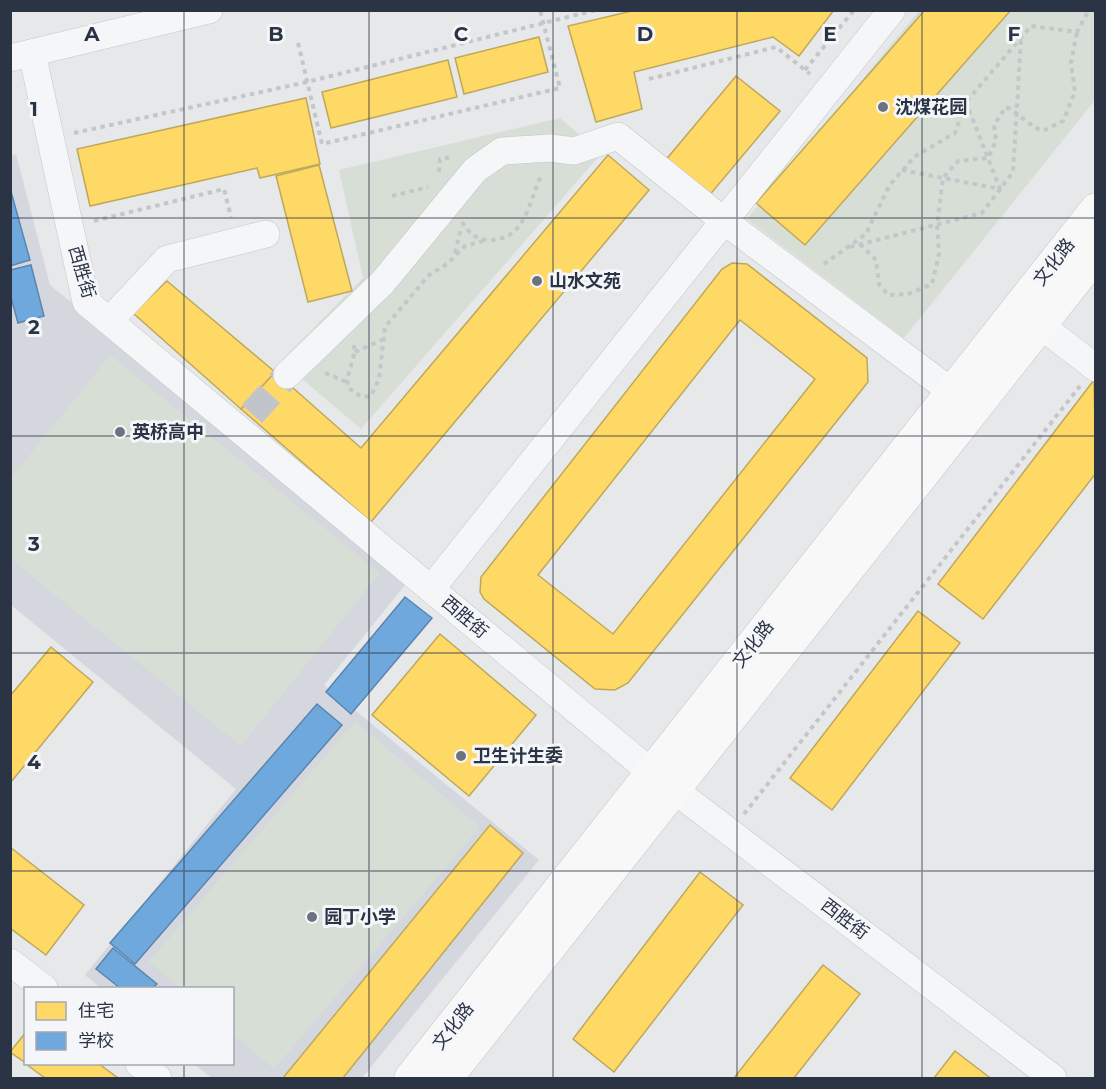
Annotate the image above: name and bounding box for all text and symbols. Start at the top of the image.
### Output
text: A [83,22,100,46]
text: B [268,22,284,46]
text: C [454,22,469,46]
text: D [637,22,653,46]
text: E [823,22,837,46]
text: F [1008,22,1021,46]
place label: 沈煤花园 [895,96,967,118]
text: 1 [30,97,38,121]
marker: 沈煤花园 [876,100,890,114]
street label: 文化路 [1029,234,1079,290]
street label: 西胜街 [64,243,100,301]
place label: 山水文苑 [549,270,621,292]
marker: 山水文苑 [530,274,544,288]
text: 2 [28,315,40,339]
place label: 英桥高中 [132,421,204,443]
marker: 英桥高中 [113,425,127,439]
text: 3 [27,532,40,556]
street label: 西胜街 [437,591,493,643]
street label: 文化路 [728,616,778,672]
place label: 卫生计生委 [473,745,563,767]
marker: 卫生计生委 [454,749,468,763]
text: 4 [27,750,41,774]
street label: 西胜街 [817,894,873,944]
place label: 园丁小学 [324,906,396,928]
marker: 园丁小学 [305,910,319,924]
legend [24,987,234,1065]
street label: 文化路 [428,998,478,1054]
text: 住宅 [78,1000,114,1022]
text: 学校 [78,1030,114,1052]

